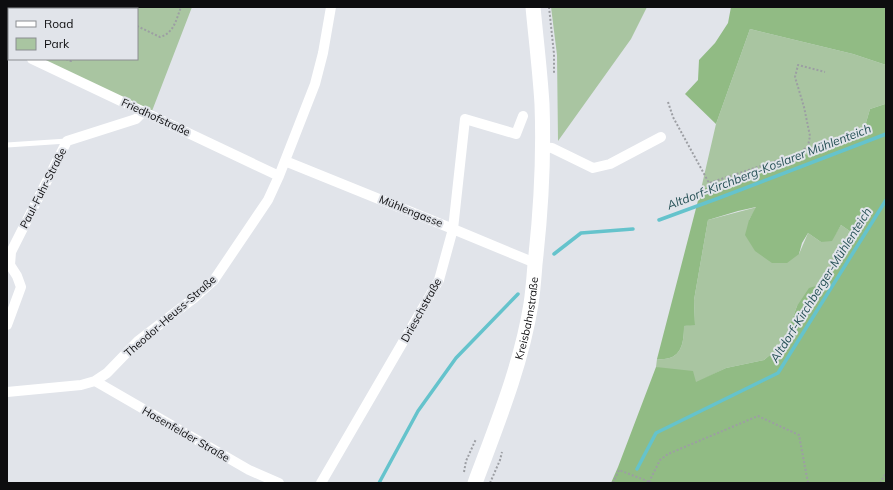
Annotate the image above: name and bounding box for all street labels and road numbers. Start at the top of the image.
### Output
street label: Friedhofstraße [119,95,193,139]
street label: Paul-Fuhr-Straße [17,145,69,231]
street label: Mühlengasse [377,192,445,230]
street label: Theodor-Heuss-Straße [121,272,219,360]
street label: Drieschstraße [398,276,444,344]
street label: Kreisbahnstraße [512,276,541,361]
street label: Hasenfelder Straße [140,403,232,465]

